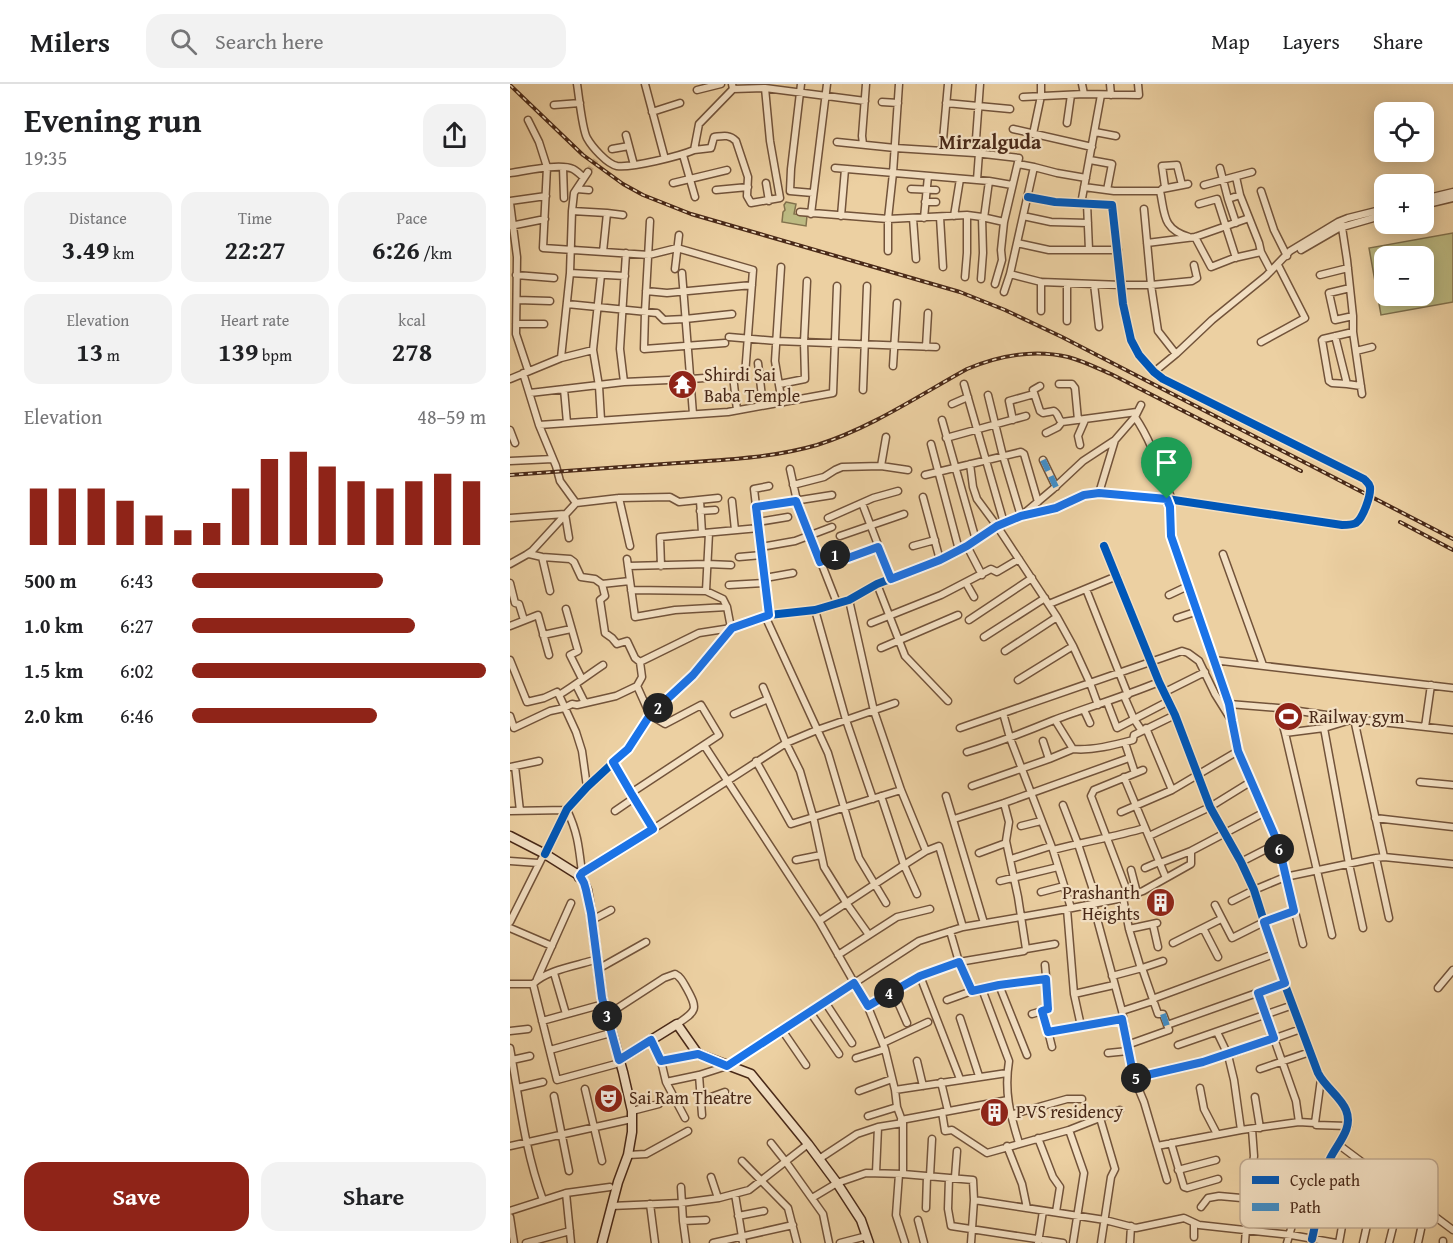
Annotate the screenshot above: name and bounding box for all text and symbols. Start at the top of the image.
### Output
search box [146,14,566,68]
text: Milers [30,21,110,62]
icon: search [167,25,200,58]
text: Search here [215,25,324,57]
text: Map [1211,26,1250,57]
text: Layers [1283,26,1340,57]
text: Share [1373,26,1423,57]
text: Evening run [24,96,201,144]
map controls [1374,102,1434,306]
button: locate [1374,102,1434,162]
button: share [423,104,486,167]
district label: Mirzalguda [939,127,1042,156]
text: 19:35 [24,143,67,172]
button: + [1374,174,1434,234]
text: Distance [69,206,127,230]
text: Time [238,206,272,230]
text: Pace [397,206,427,230]
text: 3.49 [62,230,110,269]
text: 22:27 [224,230,286,269]
text: 6:26 [372,230,420,269]
text: km [110,241,134,265]
text: /km [420,241,452,265]
button: − [1374,246,1434,306]
text: Elevation [67,308,129,332]
text: Heart rate [221,308,289,332]
text: kcal [398,308,426,332]
text: 13 [76,332,103,371]
text: 139 [218,332,258,371]
text: 278 [392,332,432,371]
text: m [103,343,120,367]
text: bpm [258,343,292,367]
place label: Shirdi Sai Baba Temple [704,361,800,409]
temple icon: Shirdi Sai Baba Temple [667,369,699,401]
text: Elevation [24,402,102,431]
text: 48–59 m [417,402,486,431]
pin [1141,437,1192,499]
icon: arrive [1150,446,1183,479]
pin: 1 [820,540,850,570]
text: 1 [831,543,839,567]
text: 500 m [24,566,77,595]
text: 6:43 [120,566,154,595]
text: 1.0 km [24,611,83,640]
text: 6:27 [120,611,154,640]
text: 1.5 km [24,656,83,685]
text: 6:02 [120,656,154,685]
pin: 2 [643,693,673,723]
text: 2 [654,696,662,720]
text: 2.0 km [24,701,83,730]
text: 6:46 [120,701,154,730]
sports icon: Railway gym [1272,701,1304,733]
place label: Railway gym [1309,703,1405,730]
pin: 6 [1264,834,1294,864]
text: 6 [1275,837,1283,861]
place label: Prashanth Heights [1062,879,1140,927]
building icon: Prashanth Heights [1145,887,1177,919]
pin: 4 [874,978,904,1008]
text: 4 [885,981,893,1005]
pin: 3 [592,1001,622,1031]
text: 3 [603,1004,611,1028]
pin: 5 [1121,1063,1151,1093]
text: 5 [1132,1066,1140,1090]
theatre icon: Sai Ram Theatre [592,1082,624,1114]
place label: Sai Ram Theatre [629,1084,752,1111]
building icon: PVS residency [979,1096,1011,1128]
place label: PVS residency [1016,1098,1123,1125]
legend [1240,1159,1438,1228]
button: Save [24,1162,249,1231]
button: Share [261,1162,486,1231]
text: Cycle path [1290,1168,1360,1192]
text: Path [1290,1195,1321,1219]

